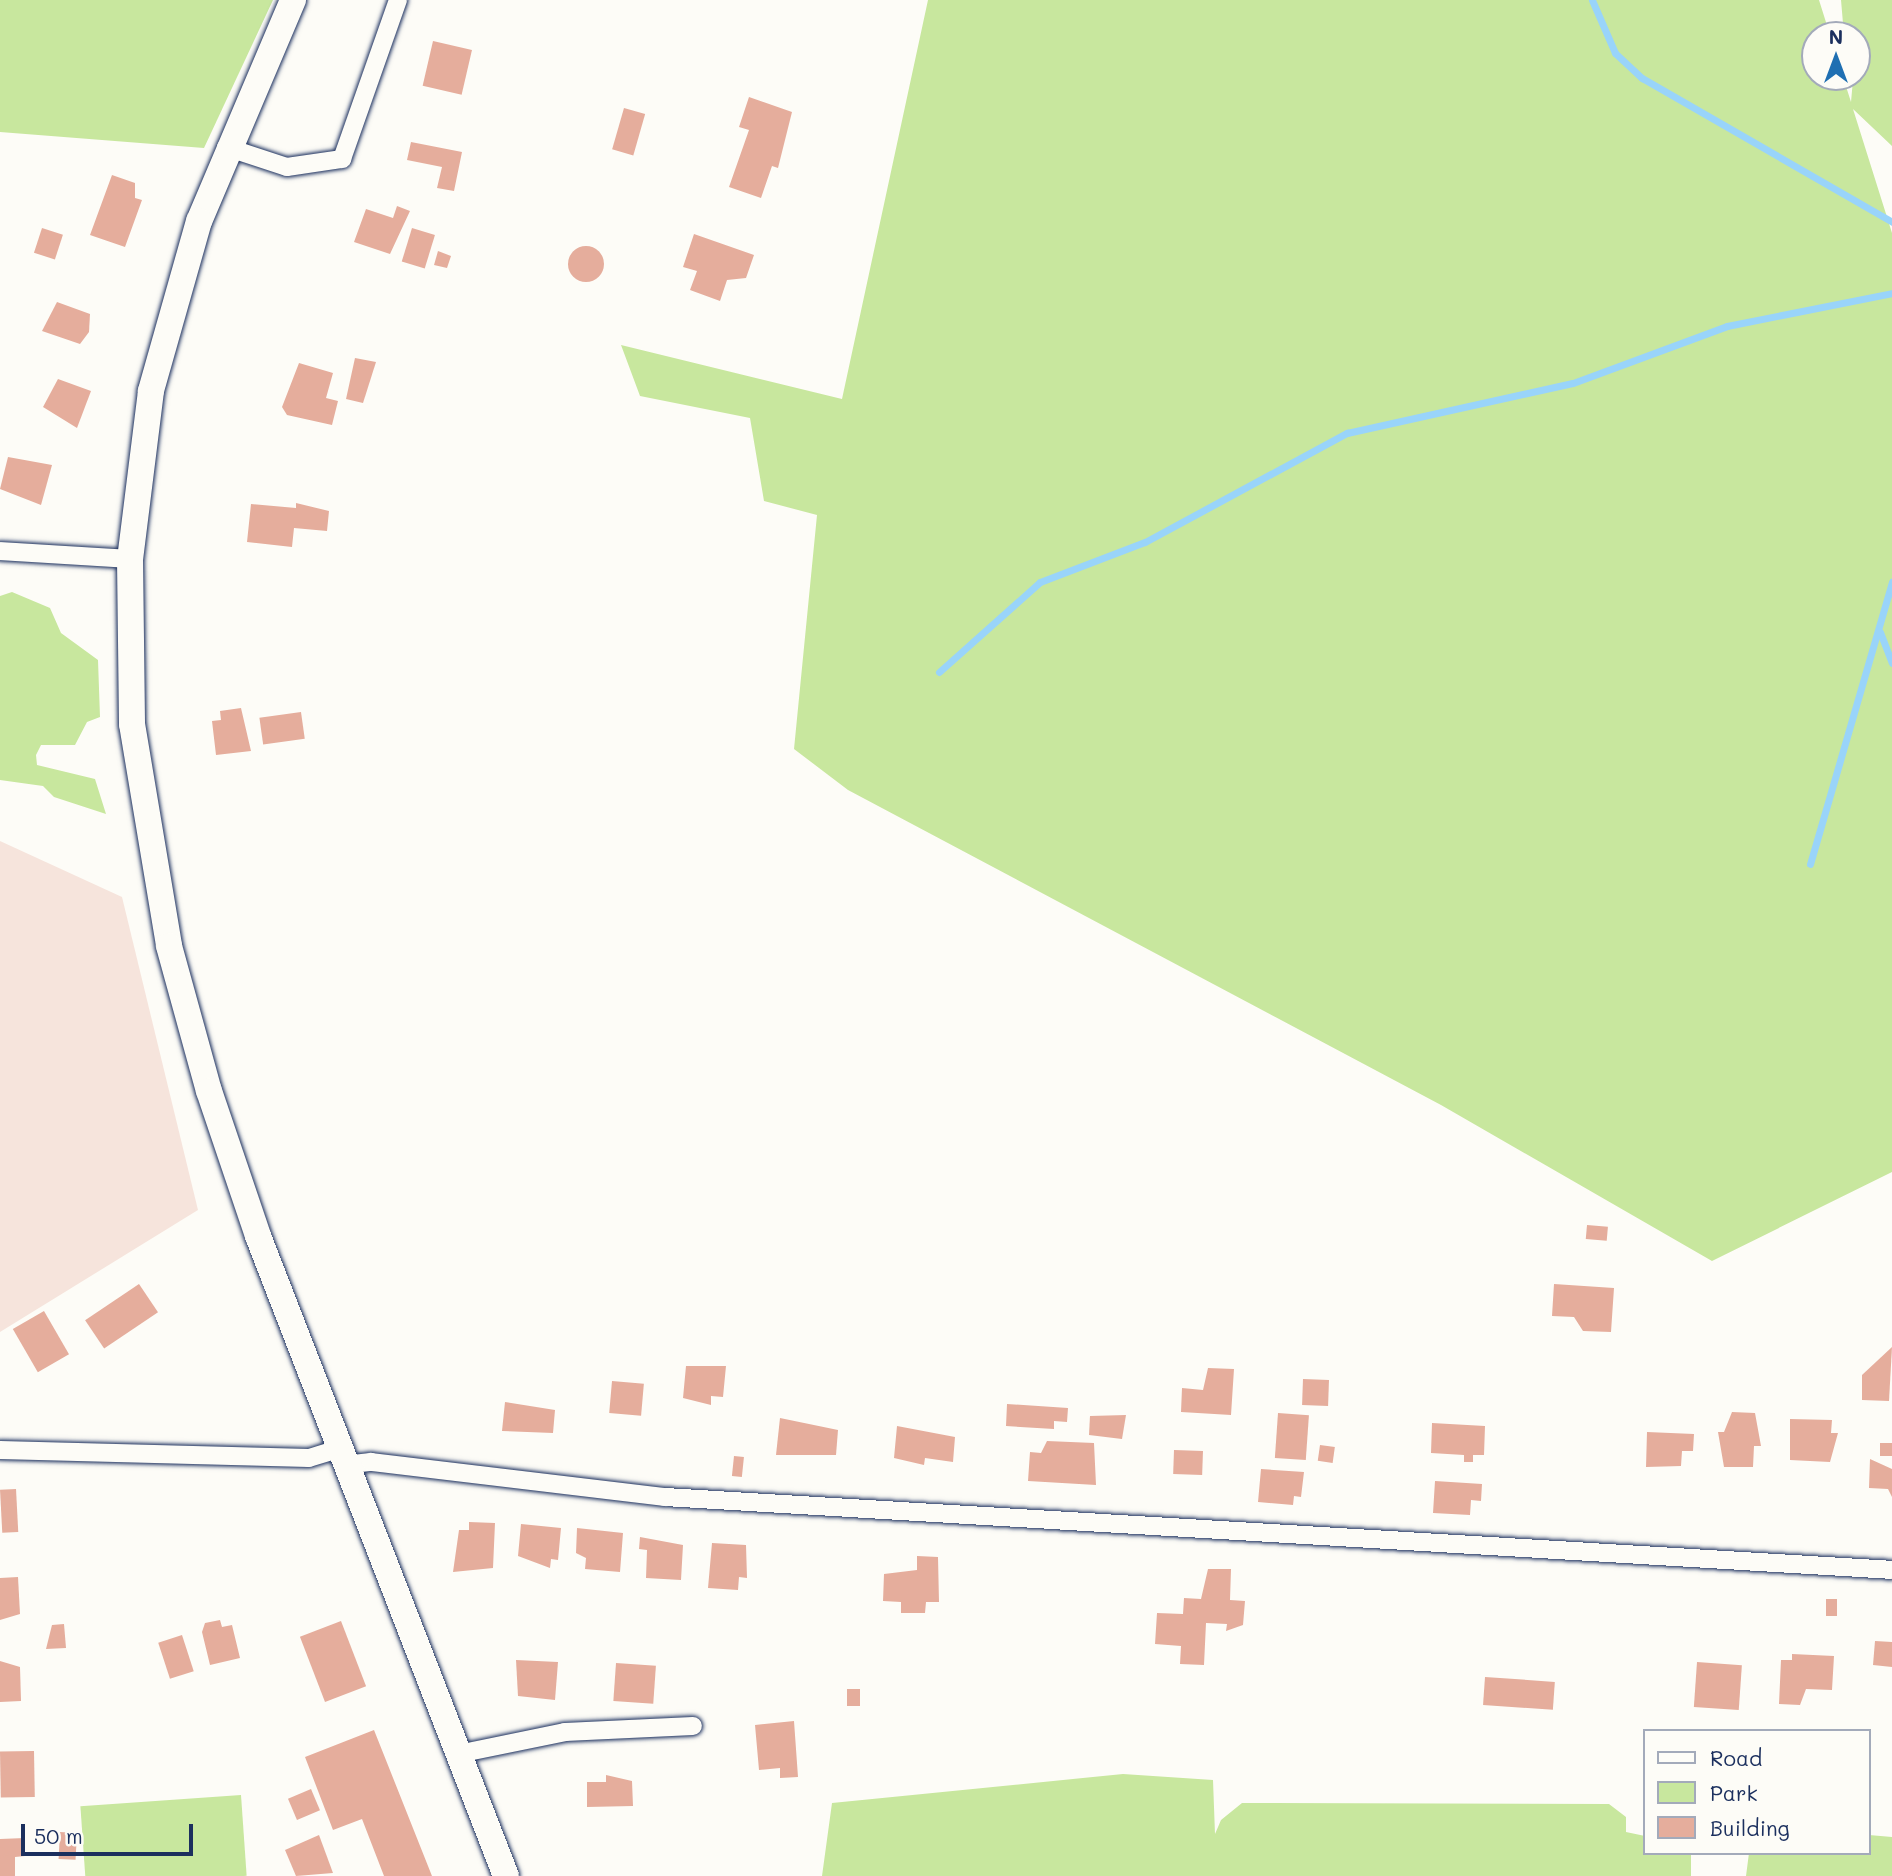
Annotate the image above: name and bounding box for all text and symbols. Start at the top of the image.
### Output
north arrow [1801,21,1871,91]
text: N [1829,24,1843,49]
legend [1644,1729,1871,1855]
text: Road [1710,1744,1762,1771]
text: Park [1710,1779,1758,1806]
scale bar [24,1810,196,1854]
text: Building [1710,1814,1790,1841]
text: 50 m [34,1822,83,1849]

